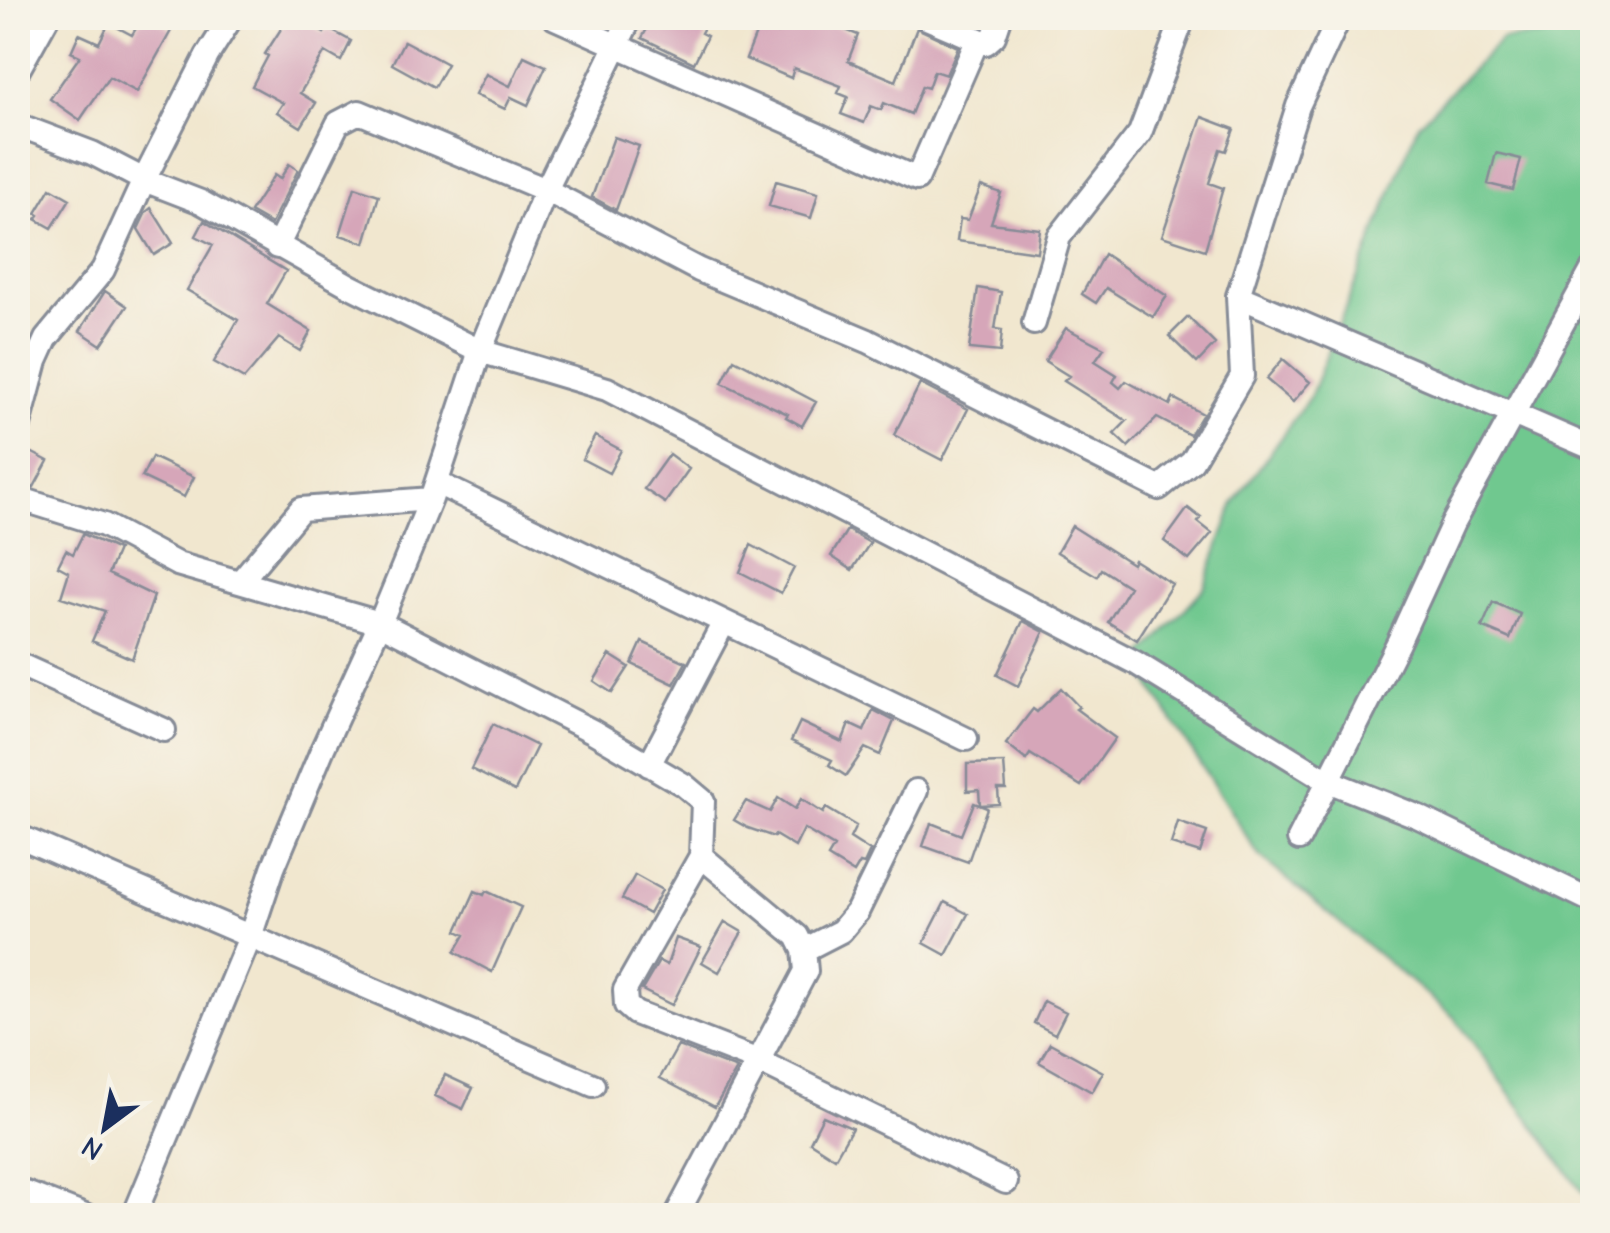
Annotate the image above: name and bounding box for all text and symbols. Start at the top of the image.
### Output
north arrow [55,1078,155,1178]
text: N [76,1130,109,1167]

